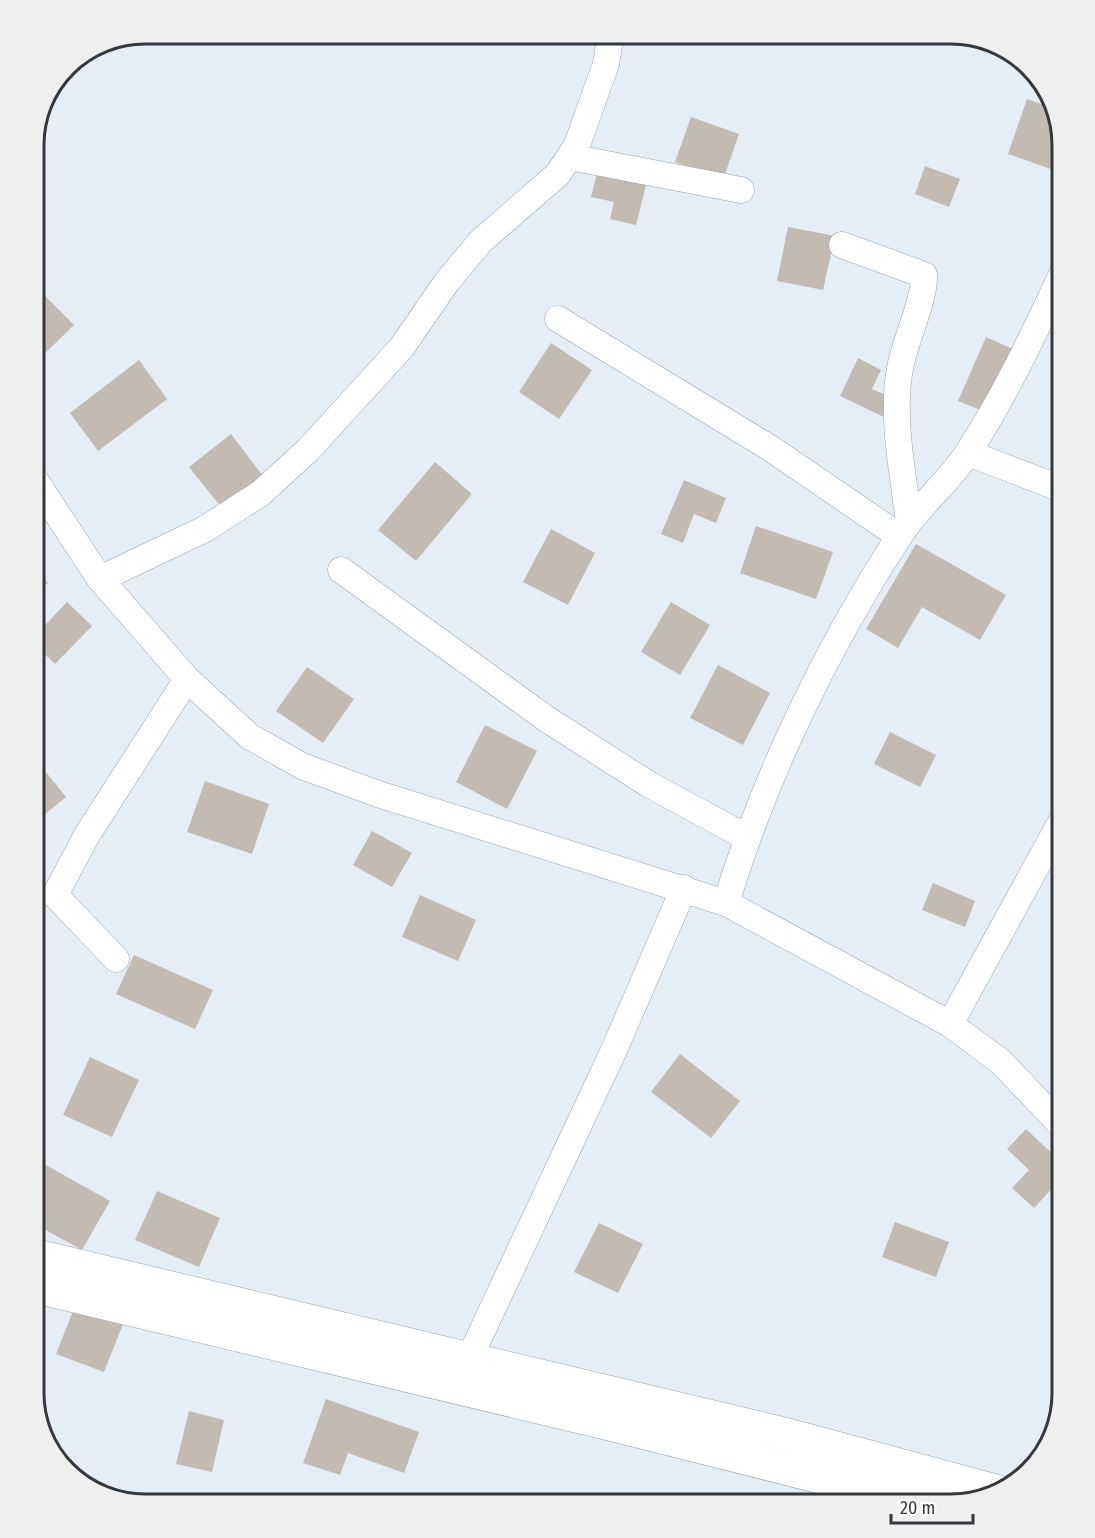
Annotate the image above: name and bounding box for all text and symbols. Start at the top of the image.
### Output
scale bar [891,1487,974,1525]
text: 20 m [900,1497,935,1519]

